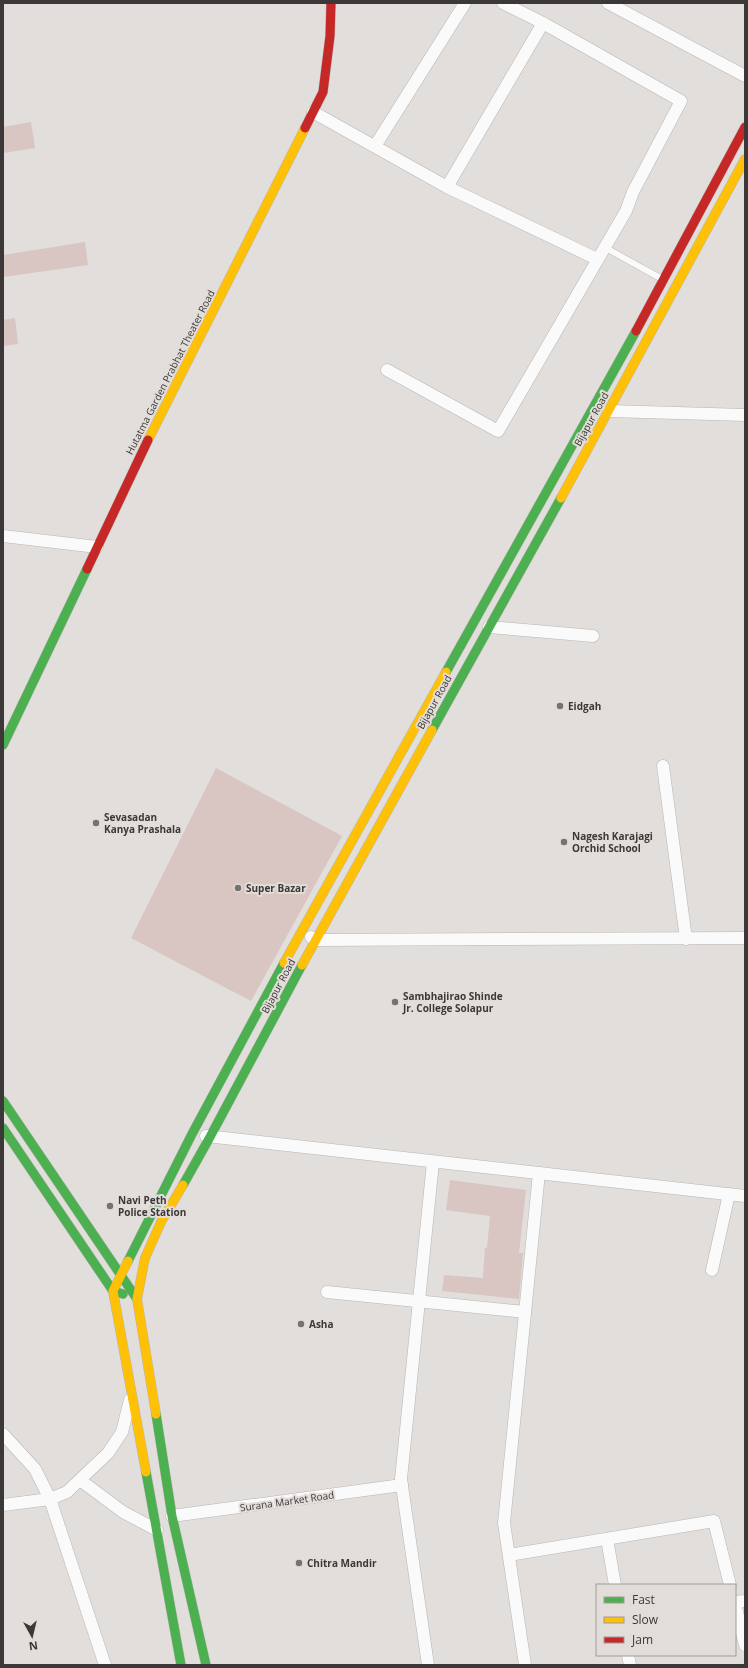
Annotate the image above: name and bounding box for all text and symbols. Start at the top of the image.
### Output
street label: Hutatma Garden Prabhat Theater Road [122,287,218,457]
street label: Bijapur Road [570,389,612,449]
street label: Bijapur Road [413,672,455,732]
place label: Eidgah [568,699,601,713]
marker: Eidgah [555,701,565,711]
place label: Sevasadan Kanya Prashala [104,810,181,836]
marker: Sevasadan Kanya Prashala [91,818,101,828]
place label: Nagesh Karajagi Orchid School [572,829,653,855]
marker: Nagesh Karajagi Orchid School [559,837,569,847]
place label: Super Bazar [246,881,306,895]
marker: Super Bazar [233,883,243,893]
street label: Bijapur Road [258,956,298,1016]
place label: Sambhajirao Shinde Jr. College Solapur [402,989,503,1015]
marker: Sambhajirao Shinde Jr. College Solapur [390,997,400,1007]
place label: Navi Peth Police Station [118,1193,186,1219]
marker: Navi Peth Police Station [105,1201,115,1211]
place label: Asha [309,1317,333,1331]
marker: Asha [296,1319,306,1329]
street label: Surana Market Road [239,1487,335,1515]
place label: Chitra Mandir [307,1556,377,1570]
marker: Chitra Mandir [294,1558,304,1568]
legend [596,1584,736,1656]
text: Fast [632,1591,655,1608]
text: Slow [632,1611,659,1628]
north arrow [12,1616,52,1656]
text: Jam [631,1631,653,1648]
text: N [28,1638,39,1654]

